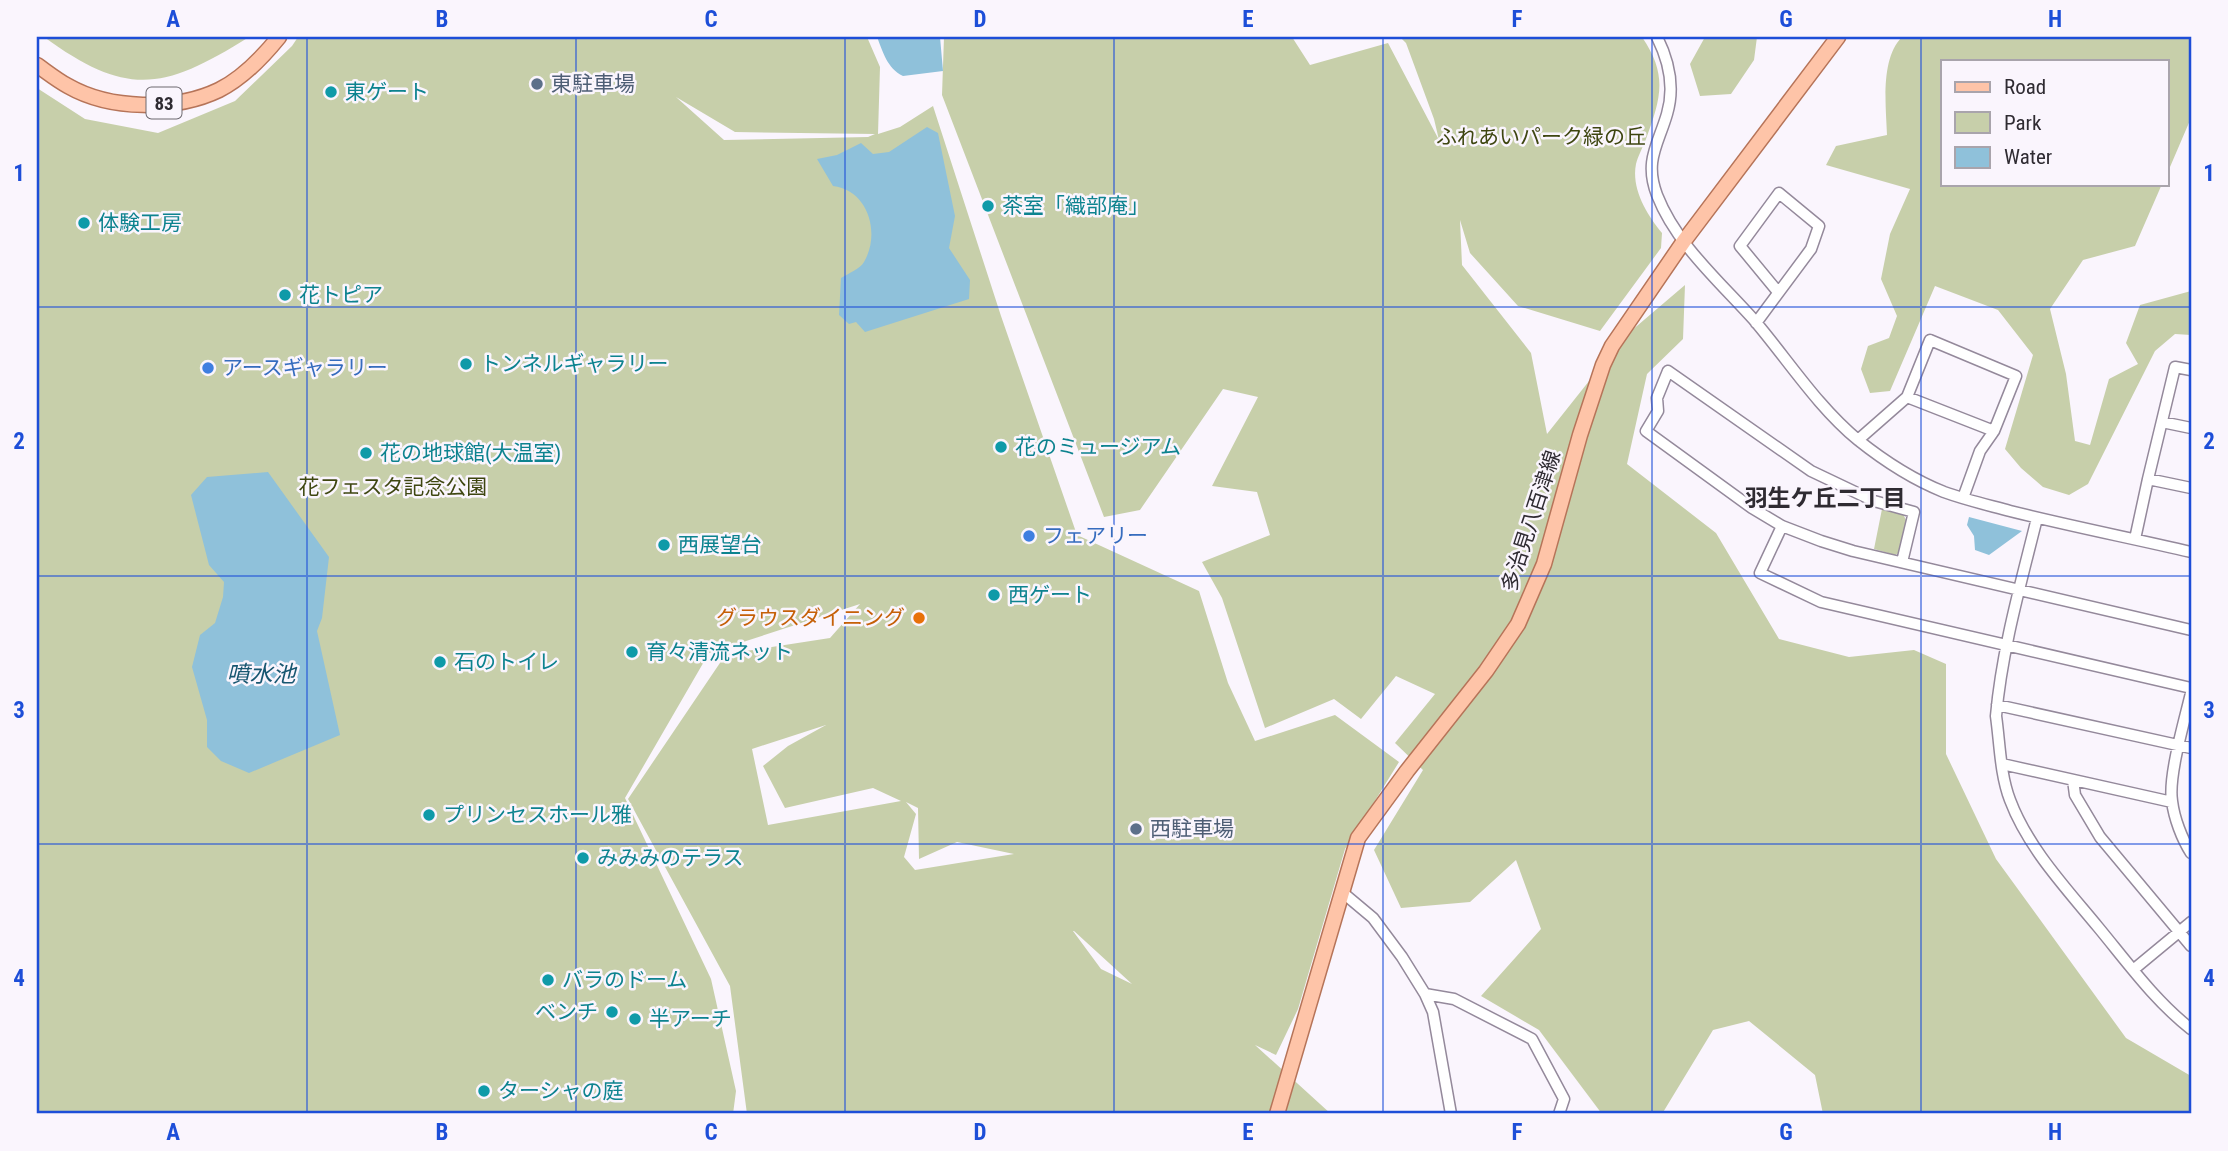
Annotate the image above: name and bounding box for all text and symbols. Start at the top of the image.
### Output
text: A [166,6,180,33]
text: B [436,6,448,33]
text: C [704,6,718,33]
text: D [974,6,987,33]
text: E [1242,6,1254,33]
text: F [1512,6,1523,33]
text: G [1779,6,1793,33]
text: H [2048,6,2062,33]
legend [1941,60,2168,186]
place label: 東駐車場 [551,72,635,96]
text: Road [2004,75,2046,99]
marker: 東駐車場 [529,76,545,92]
place label: 東ゲート [345,80,429,104]
marker: 東ゲート [323,84,339,100]
road number: 83 [146,88,182,118]
text: Park [2004,111,2042,135]
park label: ふれあいパーク緑の丘 [1436,125,1646,149]
text: Water [2004,145,2052,169]
text: 1 [13,160,25,187]
text: 1 [2203,160,2215,187]
place label: 茶室「織部庵」 [1002,194,1149,218]
marker: 茶室「織部庵」 [980,198,996,214]
place label: 体験工房 [98,211,182,235]
marker: 体験工房 [76,215,92,231]
place label: 花トピア [299,283,383,307]
marker: 花トピア [277,287,293,303]
place label: トンネルギャラリー [480,352,669,376]
place label: アースギャラリー [222,356,388,380]
marker: トンネルギャラリー [458,356,474,372]
marker: アースギャラリー [200,360,216,376]
text: 2 [13,428,25,455]
text: 2 [2203,428,2215,455]
place label: 花のミュージアム [1015,435,1181,459]
marker: 花のミュージアム [993,439,1009,455]
place label: 花の地球館(大温室) [380,441,561,465]
marker: 花の地球館(大温室) [358,445,374,461]
street label: 多治見八百津線 [1497,447,1565,595]
park label: 花フェスタ記念公園 [299,475,488,499]
district label: 羽生ケ丘二丁目 [1745,485,1906,512]
place label: フェアリー [1043,524,1148,548]
marker: フェアリー [1021,528,1037,544]
place label: 西展望台 [678,533,762,557]
marker: 西展望台 [656,537,672,553]
place label: 西ゲート [1008,583,1092,607]
marker: 西ゲート [986,587,1002,603]
place label: グラウスダイニング [716,606,905,630]
marker: グラウスダイニング [911,610,927,626]
place label: 育々清流ネット [646,640,793,664]
marker: 育々清流ネット [624,644,640,660]
place label: 石のトイレ [454,650,559,674]
marker: 石のトイレ [432,654,448,670]
water label: 噴水池 [227,661,298,688]
text: 3 [13,697,25,724]
text: 3 [2203,697,2215,724]
place label: プリンセスホール雅 [443,803,632,827]
marker: プリンセスホール雅 [421,807,437,823]
place label: 西駐車場 [1150,817,1234,841]
marker: 西駐車場 [1128,821,1144,837]
place label: みみみのテラス [597,846,744,870]
marker: みみみのテラス [575,850,591,866]
text: 4 [13,965,25,992]
text: 4 [2203,965,2215,992]
place label: バラのドーム [562,968,687,992]
marker: バラのドーム [540,972,556,988]
place label: ベンチ [535,1000,598,1024]
marker: ベンチ [604,1004,620,1020]
place label: 半アーチ [649,1007,732,1031]
marker: 半アーチ [627,1011,643,1027]
place label: ターシャの庭 [498,1079,624,1103]
marker: ターシャの庭 [476,1083,492,1099]
text: A [166,1119,180,1146]
text: B [436,1119,448,1146]
text: C [704,1119,718,1146]
text: D [974,1119,987,1146]
text: E [1242,1119,1254,1146]
text: F [1512,1119,1523,1146]
text: G [1779,1119,1793,1146]
text: H [2048,1119,2062,1146]

